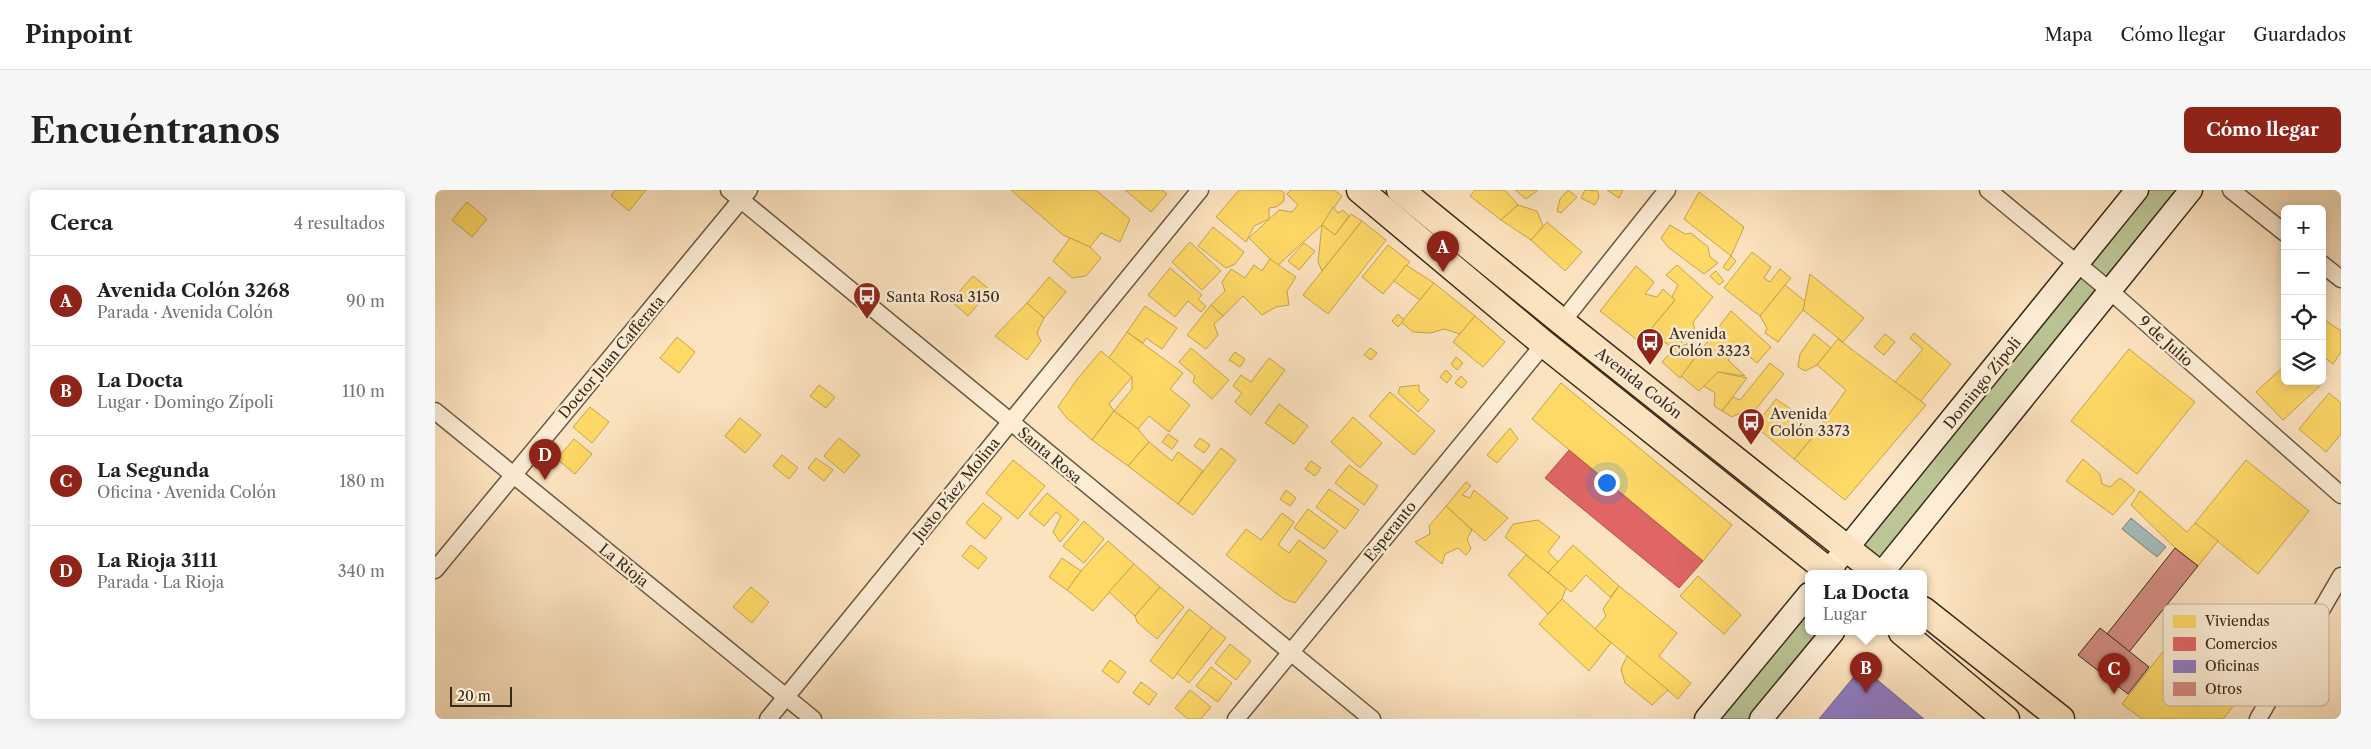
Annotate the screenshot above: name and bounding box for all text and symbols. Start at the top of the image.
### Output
text: Pinpoint [25,20,132,49]
text: Mapa [2044,24,2093,46]
text: Cómo llegar [2121,24,2225,46]
text: Guardados [2253,24,2346,46]
button: Cómo llegar [2184,107,2341,153]
text: Encuéntranos [30,109,280,152]
map controls [2281,205,2326,385]
button: + [2281,205,2326,250]
text: Cerca [50,210,113,235]
text: 4 resultados [294,213,385,233]
pin: A [1427,231,1459,272]
button: − [2281,250,2326,295]
text: Avenida Colón 3268 [97,279,290,302]
bus stop icon: Santa Rosa 3150 [852,281,882,320]
place label: Santa Rosa 3150 [886,287,1000,306]
text: A [60,291,72,311]
text: 90 m [346,291,385,311]
street label: Doctor Juan Cafferata [554,292,668,422]
button: locate [2281,295,2326,340]
text: Parada · Avenida Colón [97,302,273,322]
street label: 9 de Julio [2135,312,2197,370]
place label: Avenida Colón 3323 [1668,324,1750,360]
bus stop icon: Avenida Colón 3323 [1635,327,1665,366]
street label: Domingo Zípoli [1939,333,2025,433]
button: layers [2281,340,2326,385]
street label: Avenida Colón [1591,343,1687,423]
text: La Docta [97,369,183,392]
text: B [60,381,72,401]
text: 110 m [342,381,385,401]
text: Lugar · Domingo Zípoli [97,392,274,412]
place label: Avenida Colón 3373 [1769,404,1850,440]
bus stop icon: Avenida Colón 3373 [1736,407,1766,446]
street label: Santa Rosa [1014,423,1086,487]
street label: Justo Páez Molina [907,433,1004,546]
pin: D [529,439,561,480]
text: La Segunda [97,459,209,482]
your location [1594,470,1620,496]
text: C [60,471,72,491]
text: 180 m [339,471,385,491]
text: Oficina · Avenida Colón [97,482,276,502]
street label: Esperanto [1360,497,1420,565]
street label: La Rioja [595,539,653,591]
text: La Rioja 3111 [97,549,217,572]
text: D [59,561,73,581]
text: 340 m [338,561,385,581]
popup [1805,570,1927,635]
text: Parada · La Rioja [97,572,224,592]
text: La Docta [1823,581,1909,604]
text: Lugar [1823,604,1867,624]
legend [2163,604,2329,706]
text: Viviendas [2204,612,2270,630]
text: Comercios [2205,635,2277,653]
pin: B [1850,652,1882,693]
pin: C [2098,653,2130,694]
text: Oficinas [2205,657,2259,675]
text: Otros [2205,680,2242,698]
scale bar [450,684,513,707]
text: 20 m [457,687,491,705]

